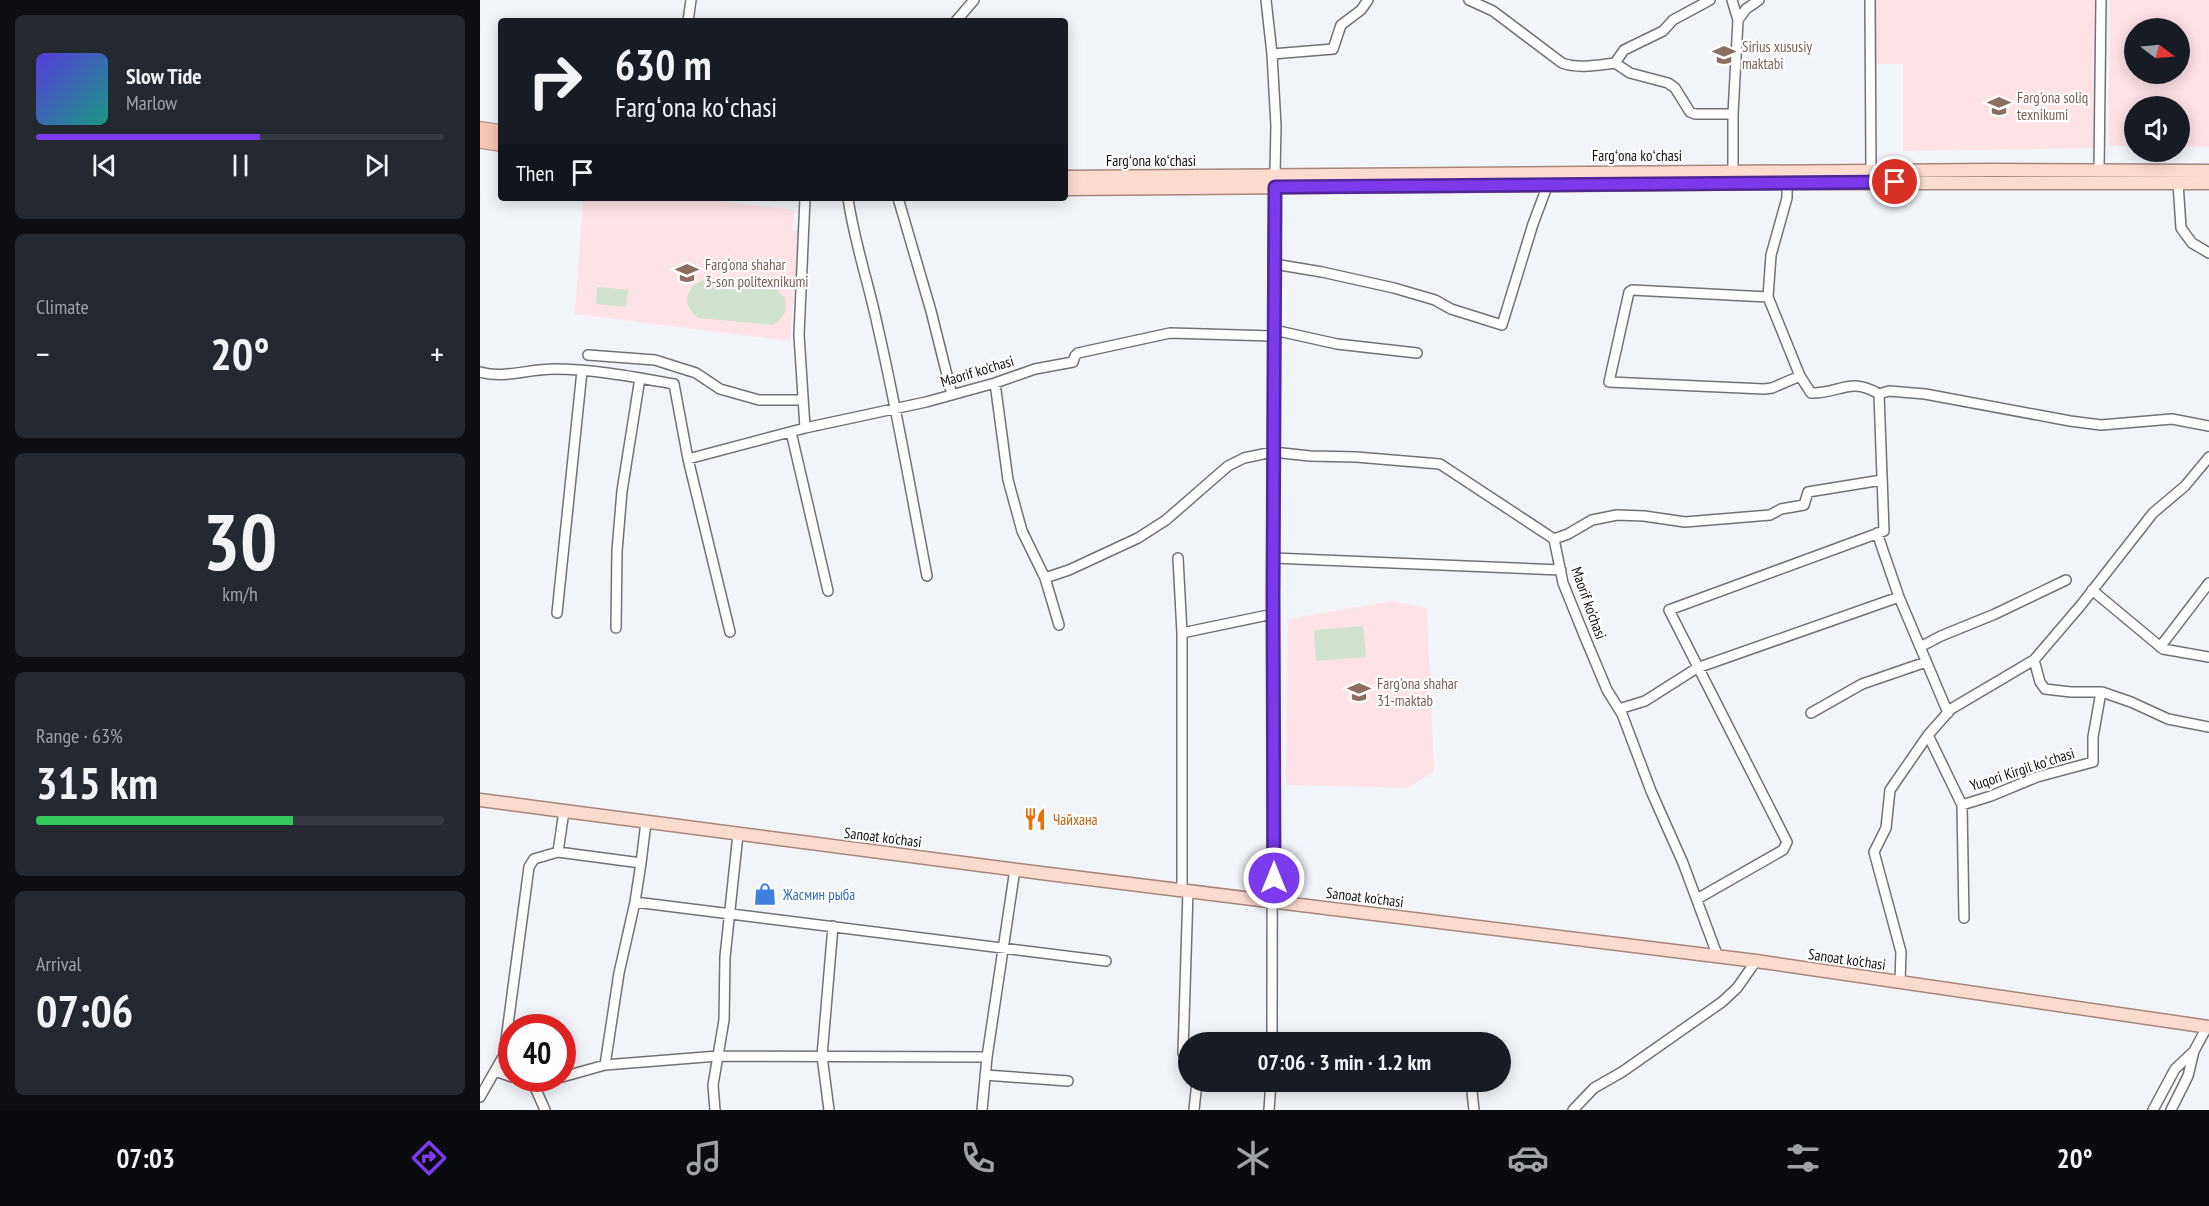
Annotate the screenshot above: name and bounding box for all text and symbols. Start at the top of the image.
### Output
north arrow [2124,18,2190,84]
map controls [2124,18,2190,162]
text: 630 m [615,37,712,92]
place label: Sirius xususiy maktabi [1742,37,1812,73]
icon: right [516,42,594,120]
school or university icon: Sirius xususiy maktabi [1711,42,1737,68]
text: Slow Tide [126,62,202,90]
place label: Farg'ona soliq texnikumi [2017,88,2088,124]
text: Marlow [126,90,177,116]
text: Fargʻona koʻchasi [615,90,777,124]
school or university icon: Farg'ona soliq texnikumi [1986,93,2012,119]
button: sound [2124,96,2190,162]
street label: Fargʻona koʻchasi [1592,146,1682,165]
icon: previous [88,149,121,182]
icon: pause [224,149,257,182]
icon: next [360,149,393,182]
street label: Fargʻona koʻchasi [1106,151,1196,170]
icon: arrive [566,156,599,189]
pin [1869,156,1920,207]
text: Then [516,159,554,187]
icon: arrive [1878,165,1911,198]
place label: Farg‘ona shahar 3-son politexnikumi [705,255,809,291]
school or university icon: Farg‘ona shahar 3-son politexnikumi [674,260,700,286]
text: Climate [36,294,89,320]
text: 20° [210,324,270,382]
text: − [36,332,50,375]
text: + [430,332,444,375]
street label: Maorif ko'chasi [938,351,1016,391]
text: 30 [203,491,277,592]
street label: Maorif ko'chasi [1567,564,1611,642]
text: km/h [222,581,258,607]
place label: Farg'ona shahar 31-maktab [1377,674,1459,710]
school or university icon: Farg'ona shahar 31-maktab [1346,679,1372,705]
text: Range · 63% [36,723,123,749]
street label: Yuqori Kirgil koʻchasi [1967,743,2077,795]
text: 315 km [36,753,158,811]
restaurant icon: Чайхана [1022,806,1048,832]
place label: Чайхана [1053,810,1098,829]
street label: Sanoat ko'chasi [843,823,923,851]
position arrow [1242,846,1306,910]
shop icon: Жасмин рыба [752,881,778,907]
street label: Sanoat ko'chasi [1325,883,1405,911]
place label: Жасмин рыба [782,885,855,904]
street label: Sanoat ko'chasi [1807,944,1887,974]
text: Arrival [36,951,81,977]
text: 07:06 [36,981,133,1039]
speed limit sign: 40 [498,1014,576,1092]
text: 07:06 · 3 min · 1.2 km [1258,1048,1431,1076]
icon: directions [408,1137,450,1179]
icon: music [683,1137,725,1179]
icon: phone [957,1137,999,1179]
icon: climate [1232,1137,1274,1179]
icon: car [1507,1137,1549,1179]
icon: filters [1782,1137,1824,1179]
text: 07:03 [116,1141,175,1175]
text: 20° [2057,1141,2092,1175]

